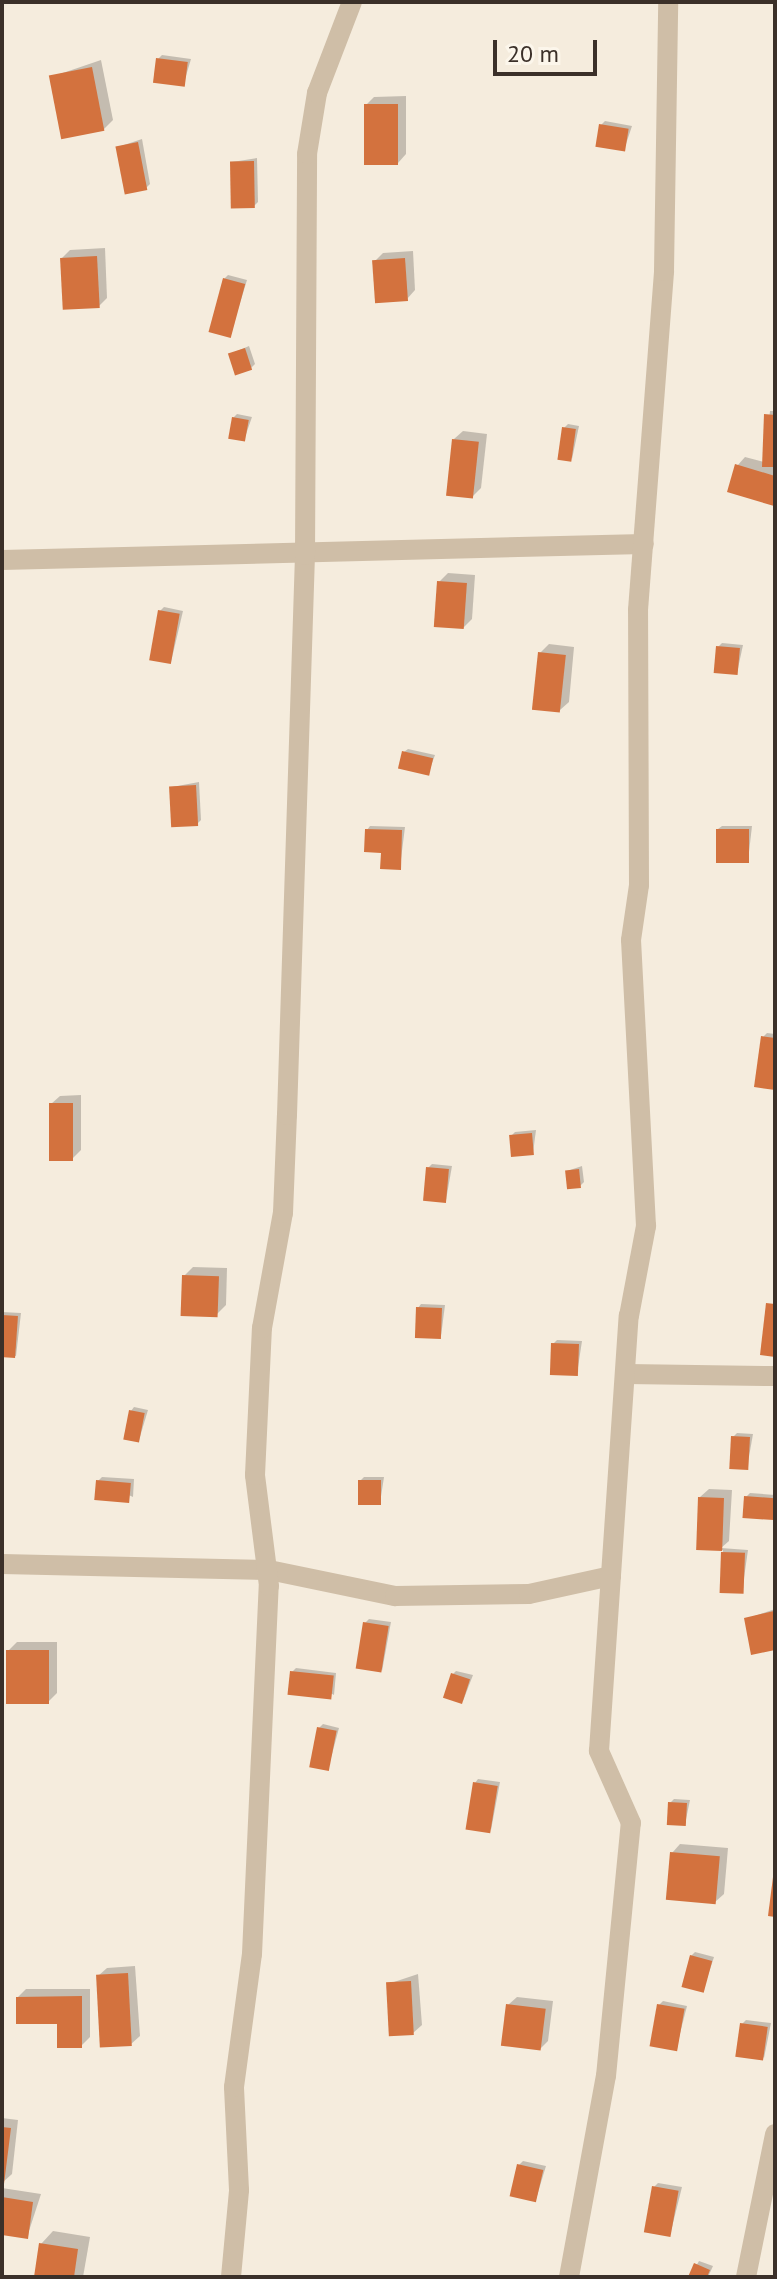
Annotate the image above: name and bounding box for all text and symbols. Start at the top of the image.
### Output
scale bar [497,24,601,74]
text: 20 m [507,38,559,69]

